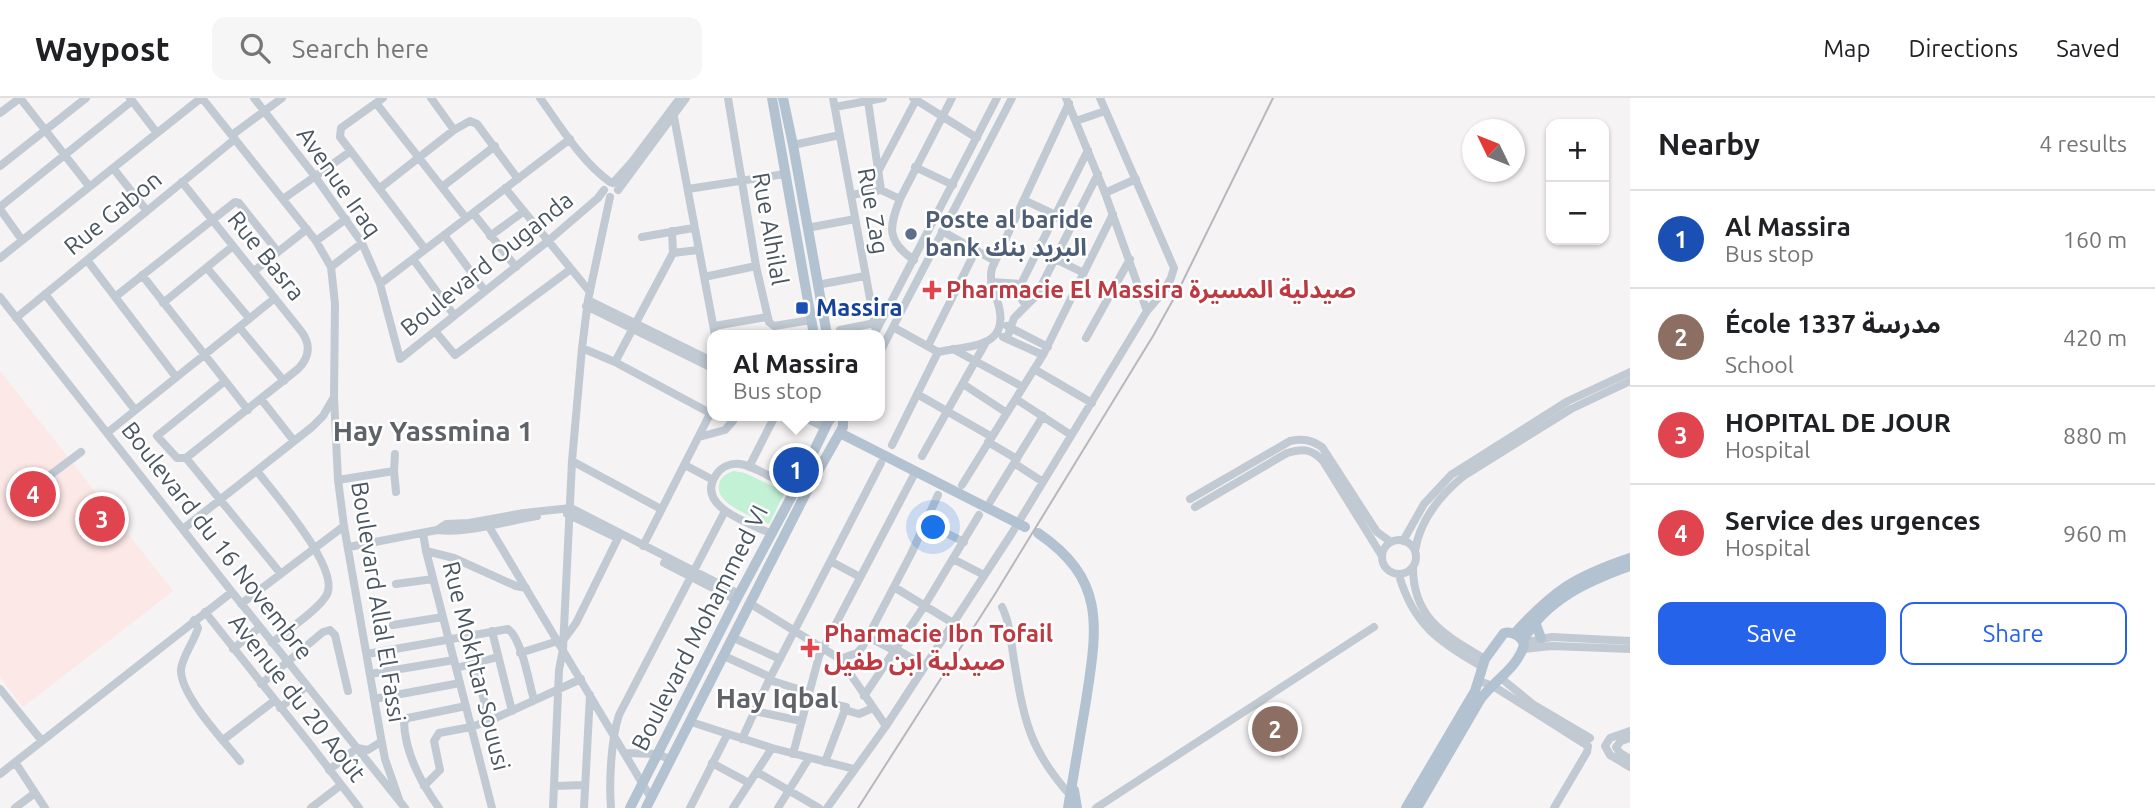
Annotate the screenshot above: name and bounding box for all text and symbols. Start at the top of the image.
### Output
search box [212,17,702,80]
icon: search [236,29,274,67]
text: Waypost [35,30,170,67]
text: Search here [292,34,429,63]
text: Map [1823,35,1870,62]
text: Directions [1908,35,2018,62]
text: Saved [2056,35,2120,62]
north arrow [1462,119,1525,182]
map controls [1546,119,1609,245]
button: + [1546,119,1609,182]
street label: Avenue Iraq [292,122,387,242]
text: Nearby [1658,127,1760,161]
text: 4 results [2039,131,2127,156]
street label: Rue Gabon [59,165,167,260]
street label: Rue Zag [853,166,894,256]
street label: Rue Alhilal [747,171,794,287]
button: − [1546,182,1609,245]
street label: Boulevard Ouganda [395,186,578,341]
street label: Rue Basra [222,206,310,306]
place label: Poste al baride bank البريد بنك [925,206,1093,262]
text: Al Massira [1725,212,1851,241]
marker: Poste al baride bank البريد بنك [903,226,919,242]
text: 1 [1675,227,1687,252]
text: 160 m [2063,227,2127,252]
text: Bus stop [1725,241,1814,266]
place label: Pharmacie El Massira صيدلية المسيرة [946,276,1356,304]
marker: Pharmacie El Massira صيدلية المسيرة [924,282,940,298]
place label: Massira [816,294,902,321]
marker: Massira [794,300,810,316]
text: École مدرسة 1337 [1725,309,1941,338]
text: 2 [1675,325,1687,350]
text: 420 m [2063,325,2127,350]
popup [707,330,885,421]
text: Al Massira [733,349,859,378]
text: School [1725,352,1794,377]
text: Bus stop [733,378,822,403]
text: HOPITAL DE JOUR [1725,408,1951,437]
district label: Hay Yassmina 1 [333,415,533,446]
street label: Boulevard du 16 Novembre [116,417,319,665]
text: 3 [1675,423,1687,448]
text: 880 m [2063,423,2127,448]
text: Hospital [1725,437,1810,462]
pin: 1 [773,444,819,496]
pin: 4 [10,468,56,520]
street label: Boulevard Allal El Fassi [346,480,411,724]
pin: 3 [79,493,125,545]
street label: Boulevard Mohammed VI [626,501,773,755]
text: Service des urgences [1725,506,1980,535]
your location [916,510,950,544]
text: 4 [1675,521,1687,546]
text: 960 m [2063,521,2127,546]
text: Hospital [1725,535,1810,560]
street label: Rue Mokhtar Souusi [437,558,516,773]
button: Save [1658,602,1886,665]
button: Share [1900,602,2127,665]
street label: Avenue du 20 Août [224,609,371,787]
place label: Pharmacie Ibn Tofail صيدلية ابن طفيل [824,620,1053,676]
marker: Pharmacie Ibn Tofail صيدلية ابن طفيل [802,640,818,656]
district label: Hay Iqbal [716,682,838,713]
pin: 2 [1252,703,1298,755]

